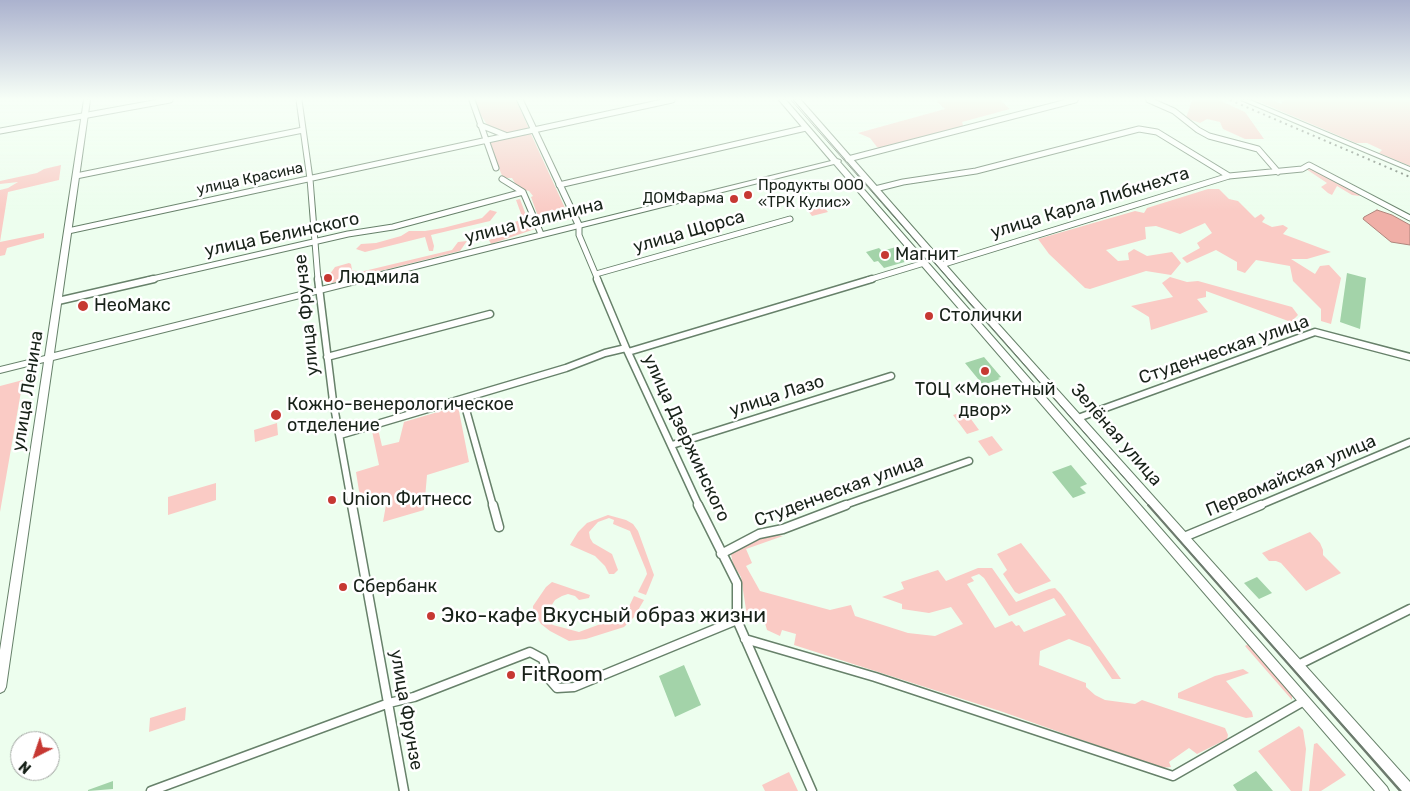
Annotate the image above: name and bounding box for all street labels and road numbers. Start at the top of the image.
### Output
street label: улица Красина [195,159,305,199]
street label: улица Карла Либкнехта [988,162,1192,244]
street label: улица Калинина [463,193,605,249]
street label: улица Щорса [631,206,747,258]
street label: улица Белинского [203,208,361,262]
street label: улица Фрунзе [290,253,324,377]
street label: Студенческая улица [1136,311,1312,389]
street label: улица Ленина [8,329,48,453]
street label: улица Дзержинского [638,351,734,525]
street label: улица Лазо [727,371,827,421]
street label: Зелёная улица [1066,379,1166,491]
street label: Первомайская улица [1203,430,1379,522]
street label: Студенческая улица [751,450,927,532]
street label: улица Фрунзе [385,648,427,772]

